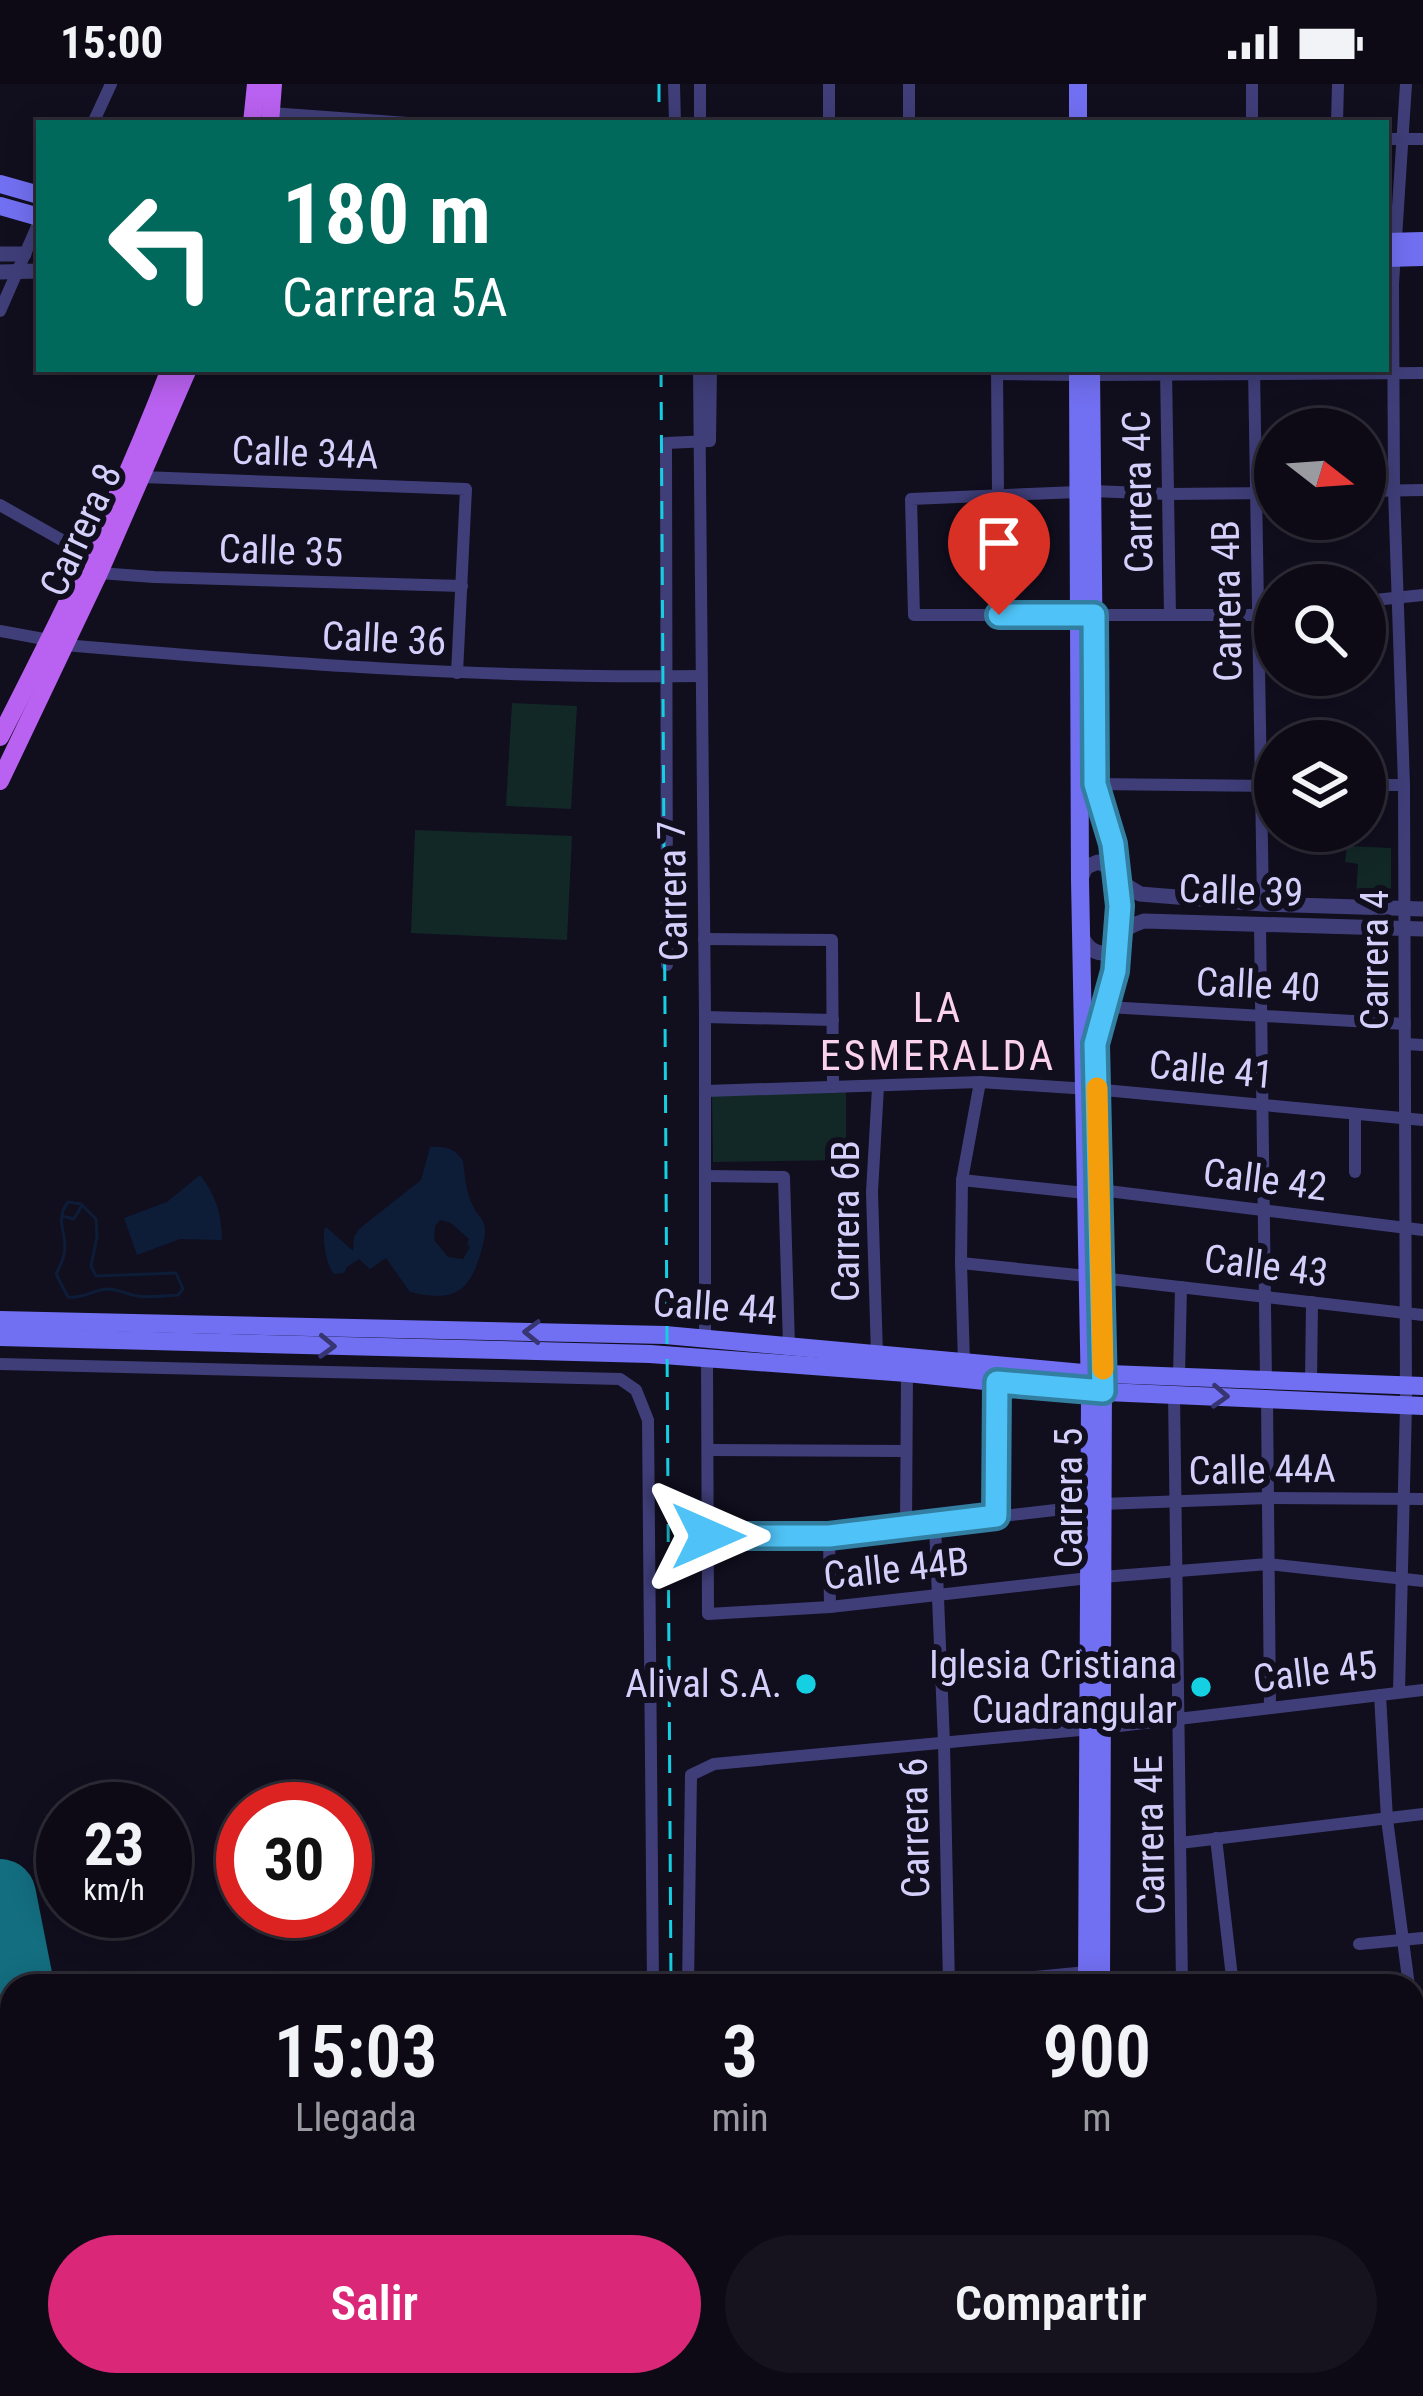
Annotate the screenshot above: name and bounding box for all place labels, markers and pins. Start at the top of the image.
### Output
pin [948,492,1050,615]
place label: Iglesia Cristiana Cuadrangular [929,1642,1177,1733]
place label: Alival S.A. [625,1661,782,1707]
marker: Alival S.A. [793,1671,819,1697]
marker: Iglesia Cristiana Cuadrangular [1188,1674,1214,1700]

